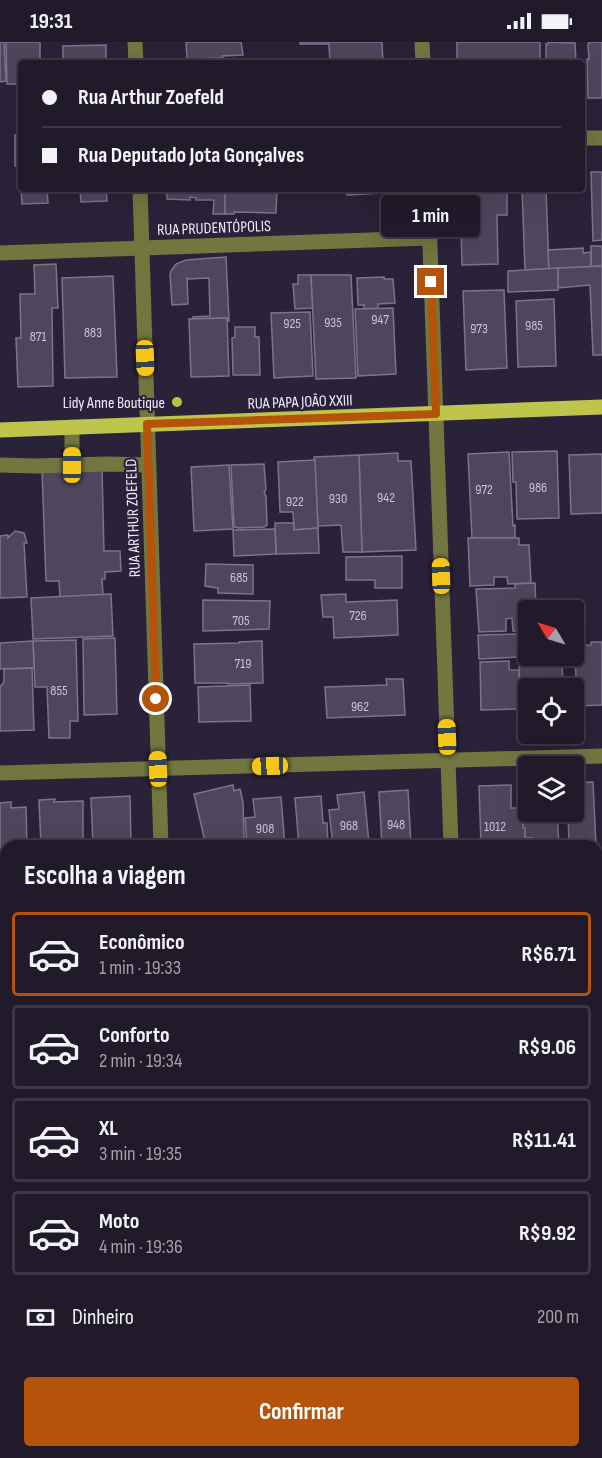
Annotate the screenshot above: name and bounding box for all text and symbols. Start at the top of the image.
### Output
text: 19:31 [30,8,72,35]
text: Rua Arthur Zoefeld [78,84,224,111]
text: Rua Deputado Jota Gonçalves [78,142,304,169]
callout: 1 min [382,195,480,237]
text: 1 min [412,204,449,228]
street label: RUA PRUDENTÓPOLIS [157,217,271,240]
route end [417,268,444,295]
house number: 947 [371,311,389,328]
house number: 935 [324,314,342,331]
house number: 925 [283,315,301,332]
house number: 985 [525,317,543,334]
house number: 973 [470,320,488,337]
house number: 883 [84,324,102,341]
house number: 871 [30,328,46,345]
car [135,340,155,376]
street label: RUA PAPA JOÃO XXIII [247,391,353,414]
place label: Lidy Anne Boutique [63,394,165,413]
marker: Lidy Anne Boutique [170,395,184,409]
car [63,447,81,483]
street label: RUA ARTHUR ZOEFELD [122,458,145,578]
house number: 986 [529,479,547,496]
house number: 972 [475,481,493,498]
house number: 942 [377,489,395,506]
house number: 930 [329,490,347,507]
house number: 922 [286,493,304,510]
car [431,558,451,594]
house number: 685 [230,569,248,586]
north arrow [518,600,584,666]
map controls [518,600,584,822]
house number: 726 [349,607,367,624]
house number: 705 [232,612,250,629]
house number: 719 [235,655,251,672]
button: locate [518,678,584,744]
house number: 855 [50,682,68,699]
route start [142,685,169,712]
house number: 962 [351,698,369,715]
car [437,719,457,755]
car [148,751,168,787]
car [252,756,288,776]
button: layers [518,756,584,822]
house number: 948 [387,816,405,833]
house number: 968 [340,817,358,834]
house number: 1012 [484,818,506,835]
house number: 908 [256,820,274,837]
text: Escolha a viagem [24,860,186,892]
icon: car [27,927,81,981]
text: Econômico [99,929,185,956]
text: R$6.71 [522,941,576,968]
text: 1 min · 19:33 [99,956,181,980]
icon: car [27,1020,81,1074]
text: Conforto [99,1022,170,1049]
text: R$9.06 [519,1034,576,1061]
text: 2 min · 19:34 [99,1049,182,1073]
icon: car [27,1113,81,1167]
text: XL [99,1115,118,1142]
text: R$11.41 [512,1127,576,1154]
text: 3 min · 19:35 [99,1142,182,1166]
icon: car [27,1206,81,1260]
text: Moto [99,1208,139,1235]
text: R$9.92 [519,1220,576,1247]
text: 4 min · 19:36 [99,1235,183,1259]
icon: cash [24,1301,57,1334]
text: Dinheiro [72,1304,134,1331]
text: 200 m [537,1305,579,1329]
button: Confirmar [24,1377,579,1446]

